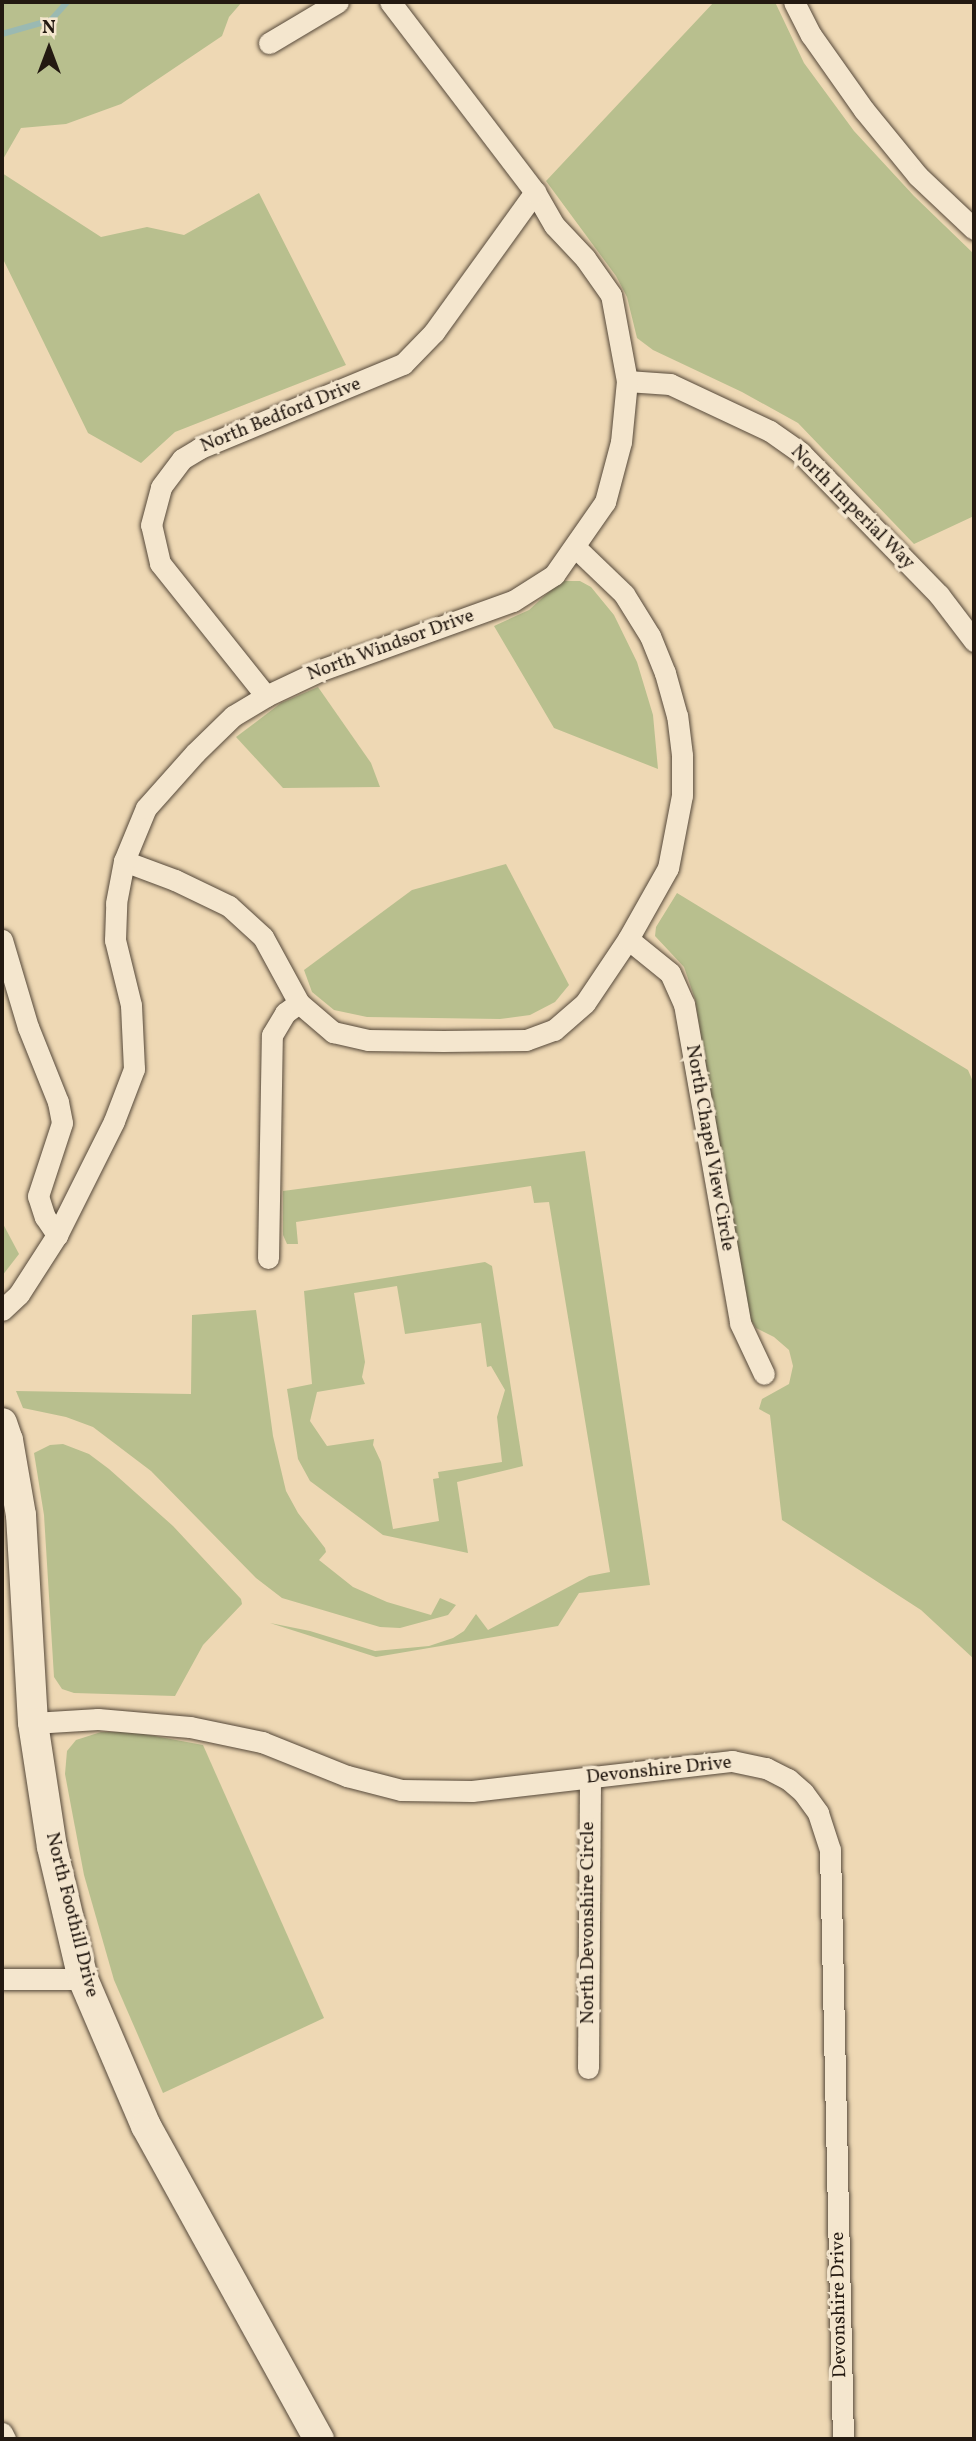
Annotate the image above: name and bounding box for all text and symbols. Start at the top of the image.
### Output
north arrow [14,14,84,84]
text: N [42,15,56,41]
street label: North Bedford Drive [197,373,365,459]
street label: North Imperial Way [785,441,919,575]
street label: North Windsor Drive [304,605,478,687]
street label: North Chapel View Circle [680,1042,738,1254]
street label: Devonshire Drive [585,1752,733,1790]
street label: North Devonshire Circle [578,1822,600,2024]
street label: North Foothill Drive [39,1830,103,2000]
street label: Devonshire Drive [827,2232,853,2378]

